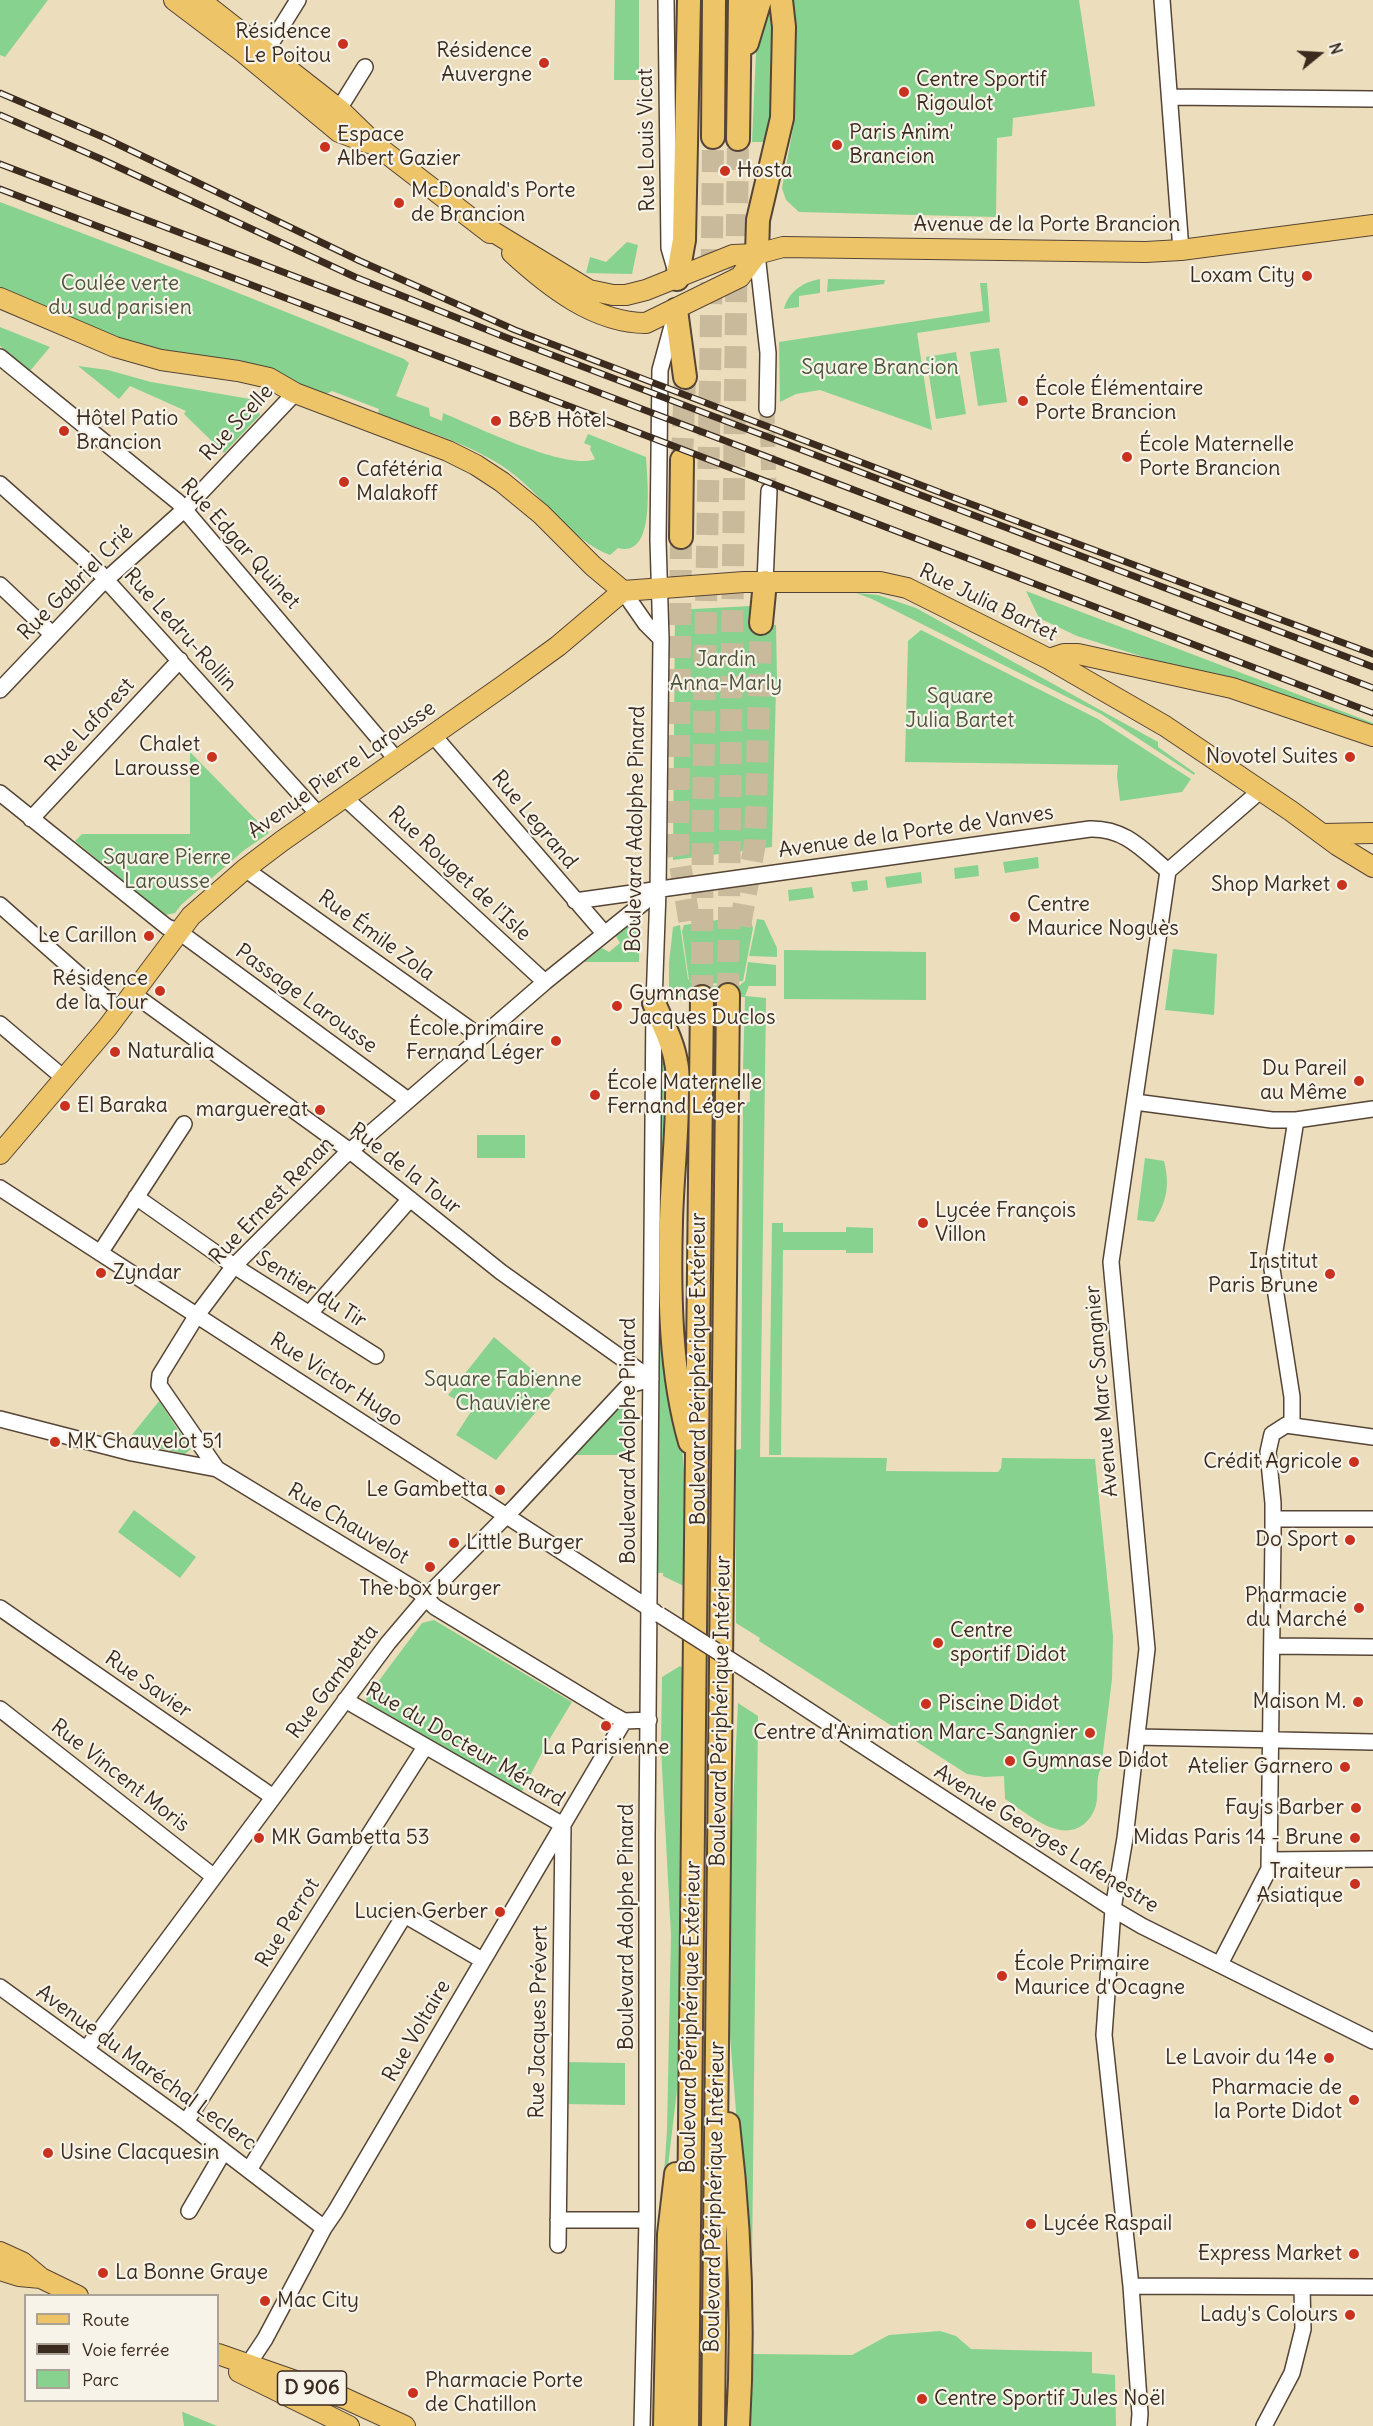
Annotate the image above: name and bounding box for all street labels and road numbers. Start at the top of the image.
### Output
street label: Rue Louis Vicat [633,68,661,212]
street label: Avenue de la Porte Brancion [914,212,1180,238]
street label: Rue Scelle [195,379,279,467]
street label: Rue Edgar Quinet [175,474,305,614]
street label: Rue Gabriel Crié [13,520,139,646]
street label: Rue Julia Bartet [915,559,1061,647]
street label: Rue Ledru-Rollin [118,563,242,697]
street label: Rue Laforest [40,673,140,777]
street label: Avenue Pierre Larousse [243,696,441,844]
street label: Boulevard Adolphe Pinard [621,706,651,952]
street label: Rue Legrand [486,766,582,874]
street label: Avenue de la Porte de Vanves [777,800,1055,864]
street label: Rue Rouget de l'Isle [382,801,536,947]
street label: Rue Émile Zola [313,885,439,987]
street label: Passage Larousse [230,939,382,1059]
street label: Rue de la Tour [344,1118,466,1220]
street label: Rue Ernest Renan [205,1132,339,1270]
street label: Boulevard Périphérique Extérieur [686,1213,712,1525]
street label: Sentier du Tir [251,1246,371,1334]
street label: Avenue Marc Sangnier [1080,1284,1124,1498]
street label: Boulevard Adolphe Pinard [616,1318,642,1564]
street label: Rue Victor Hugo [265,1328,407,1432]
street label: Rue Chauvelot [283,1478,413,1570]
street label: Boulevard Périphérique Intérieur [706,1555,736,1867]
street label: Rue Gambetta [282,1620,384,1744]
street label: Rue Savier [100,1646,196,1724]
street label: Rue du Docteur Ménard [361,1678,569,1812]
street label: Rue Vincent Moris [46,1714,194,1838]
street label: Avenue Georges Lafenestre [929,1759,1163,1919]
street label: Boulevard Adolphe Pinard [614,1804,640,2050]
street label: Boulevard Périphérique Extérieur [676,1860,706,2174]
street label: Rue Perrot [251,1874,325,1972]
street label: Rue Jacques Prévert [525,1925,553,2119]
street label: Rue Voltaire [378,1976,456,2086]
street label: Avenue du Maréchal Leclerc [31,1980,261,2156]
street label: Boulevard Périphérique Intérieur [700,2041,730,2353]
road number: D 906 [278,2371,346,2405]

